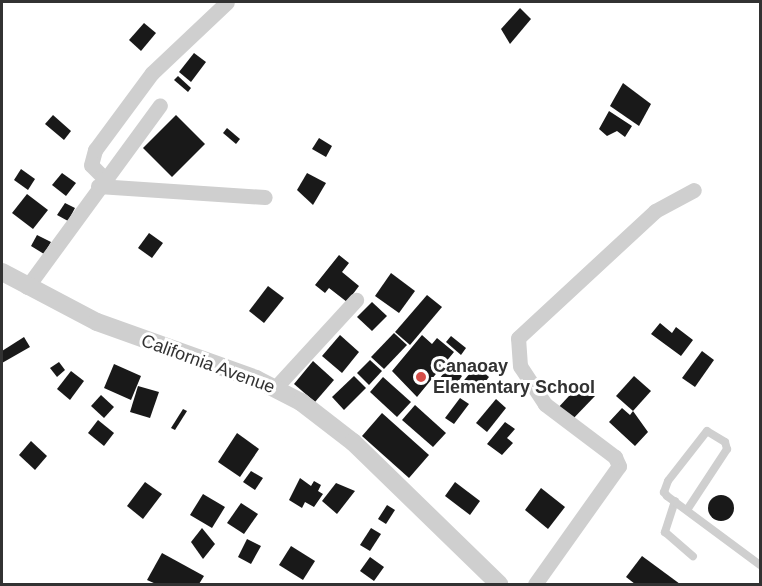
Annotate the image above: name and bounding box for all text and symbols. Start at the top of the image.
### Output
street label: California Avenue [138,330,278,398]
place label: Canaoay Elementary School [433,356,595,398]
marker: Canaoay Elementary School [414,370,428,384]

